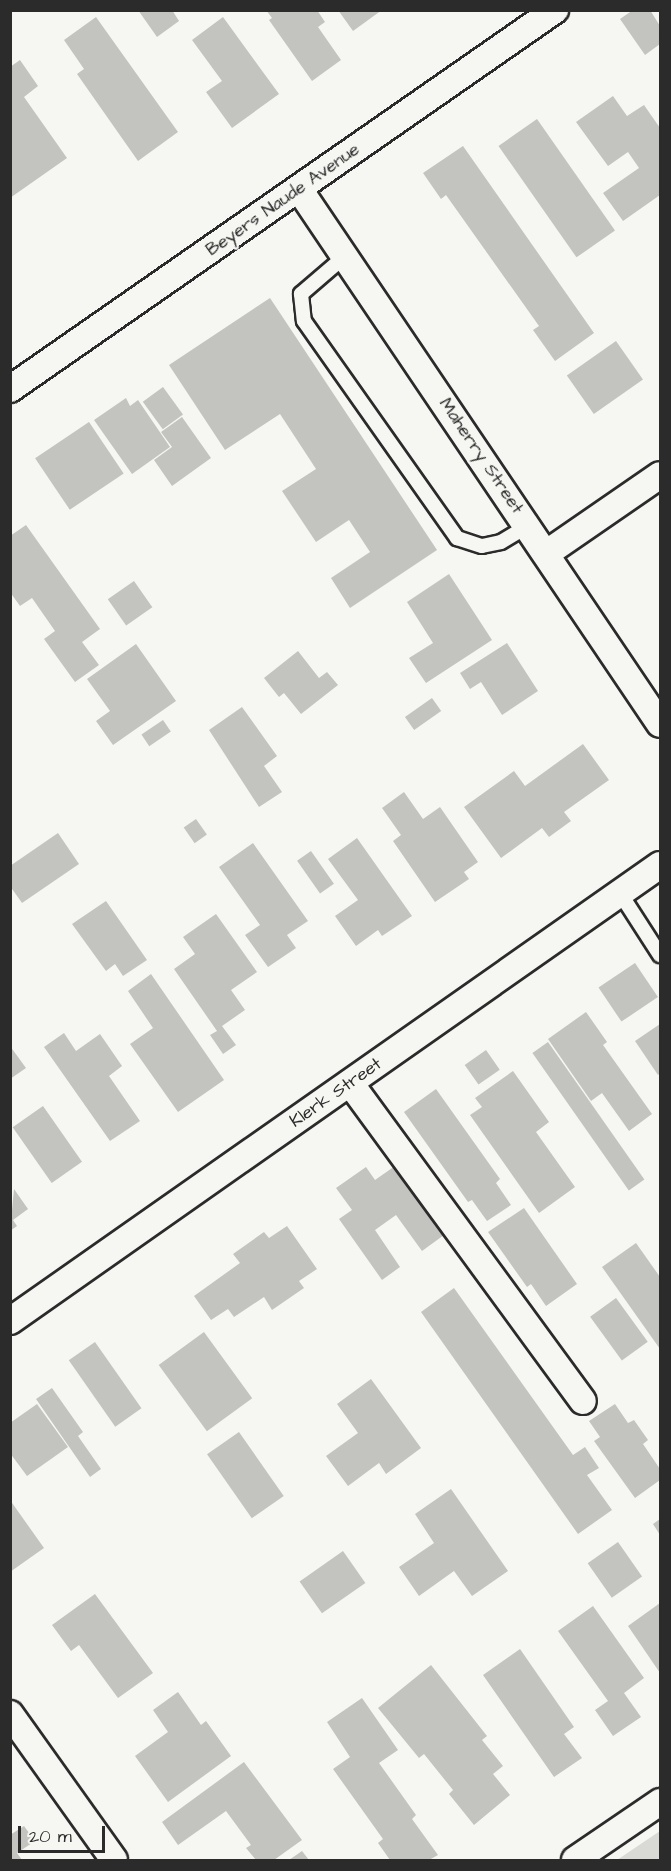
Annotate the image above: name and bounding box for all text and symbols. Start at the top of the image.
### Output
street label: Beyers Naude Avenue [202,139,364,261]
street label: Maherry Street [434,394,528,518]
street label: Klerk Street [286,1053,386,1133]
scale bar [21,1814,108,1852]
text: 20 m [29,1824,72,1849]

